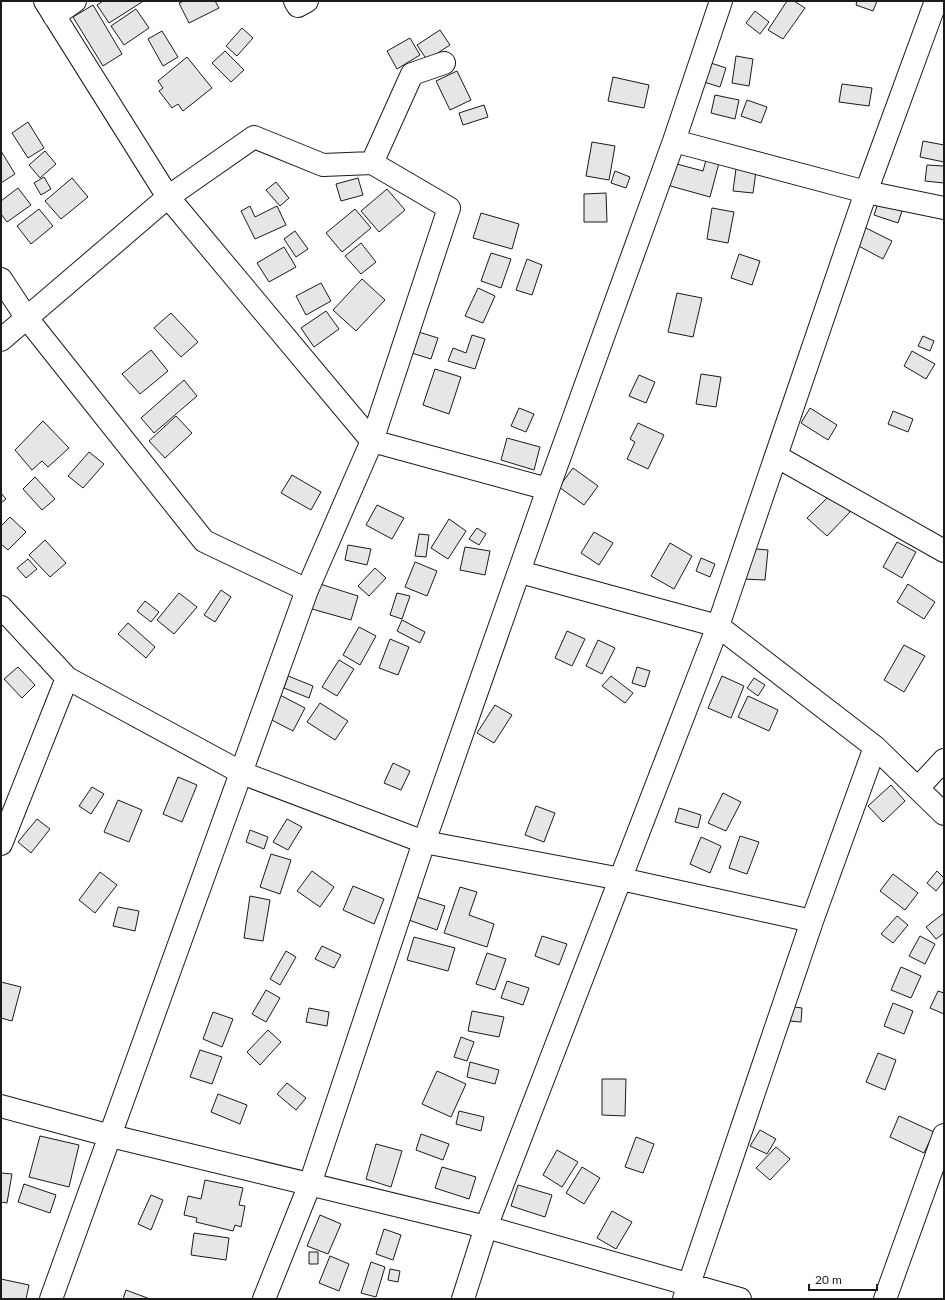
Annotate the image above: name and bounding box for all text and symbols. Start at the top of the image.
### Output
scale bar [809,1266,877,1292]
text: 20 m [815,1272,842,1287]

